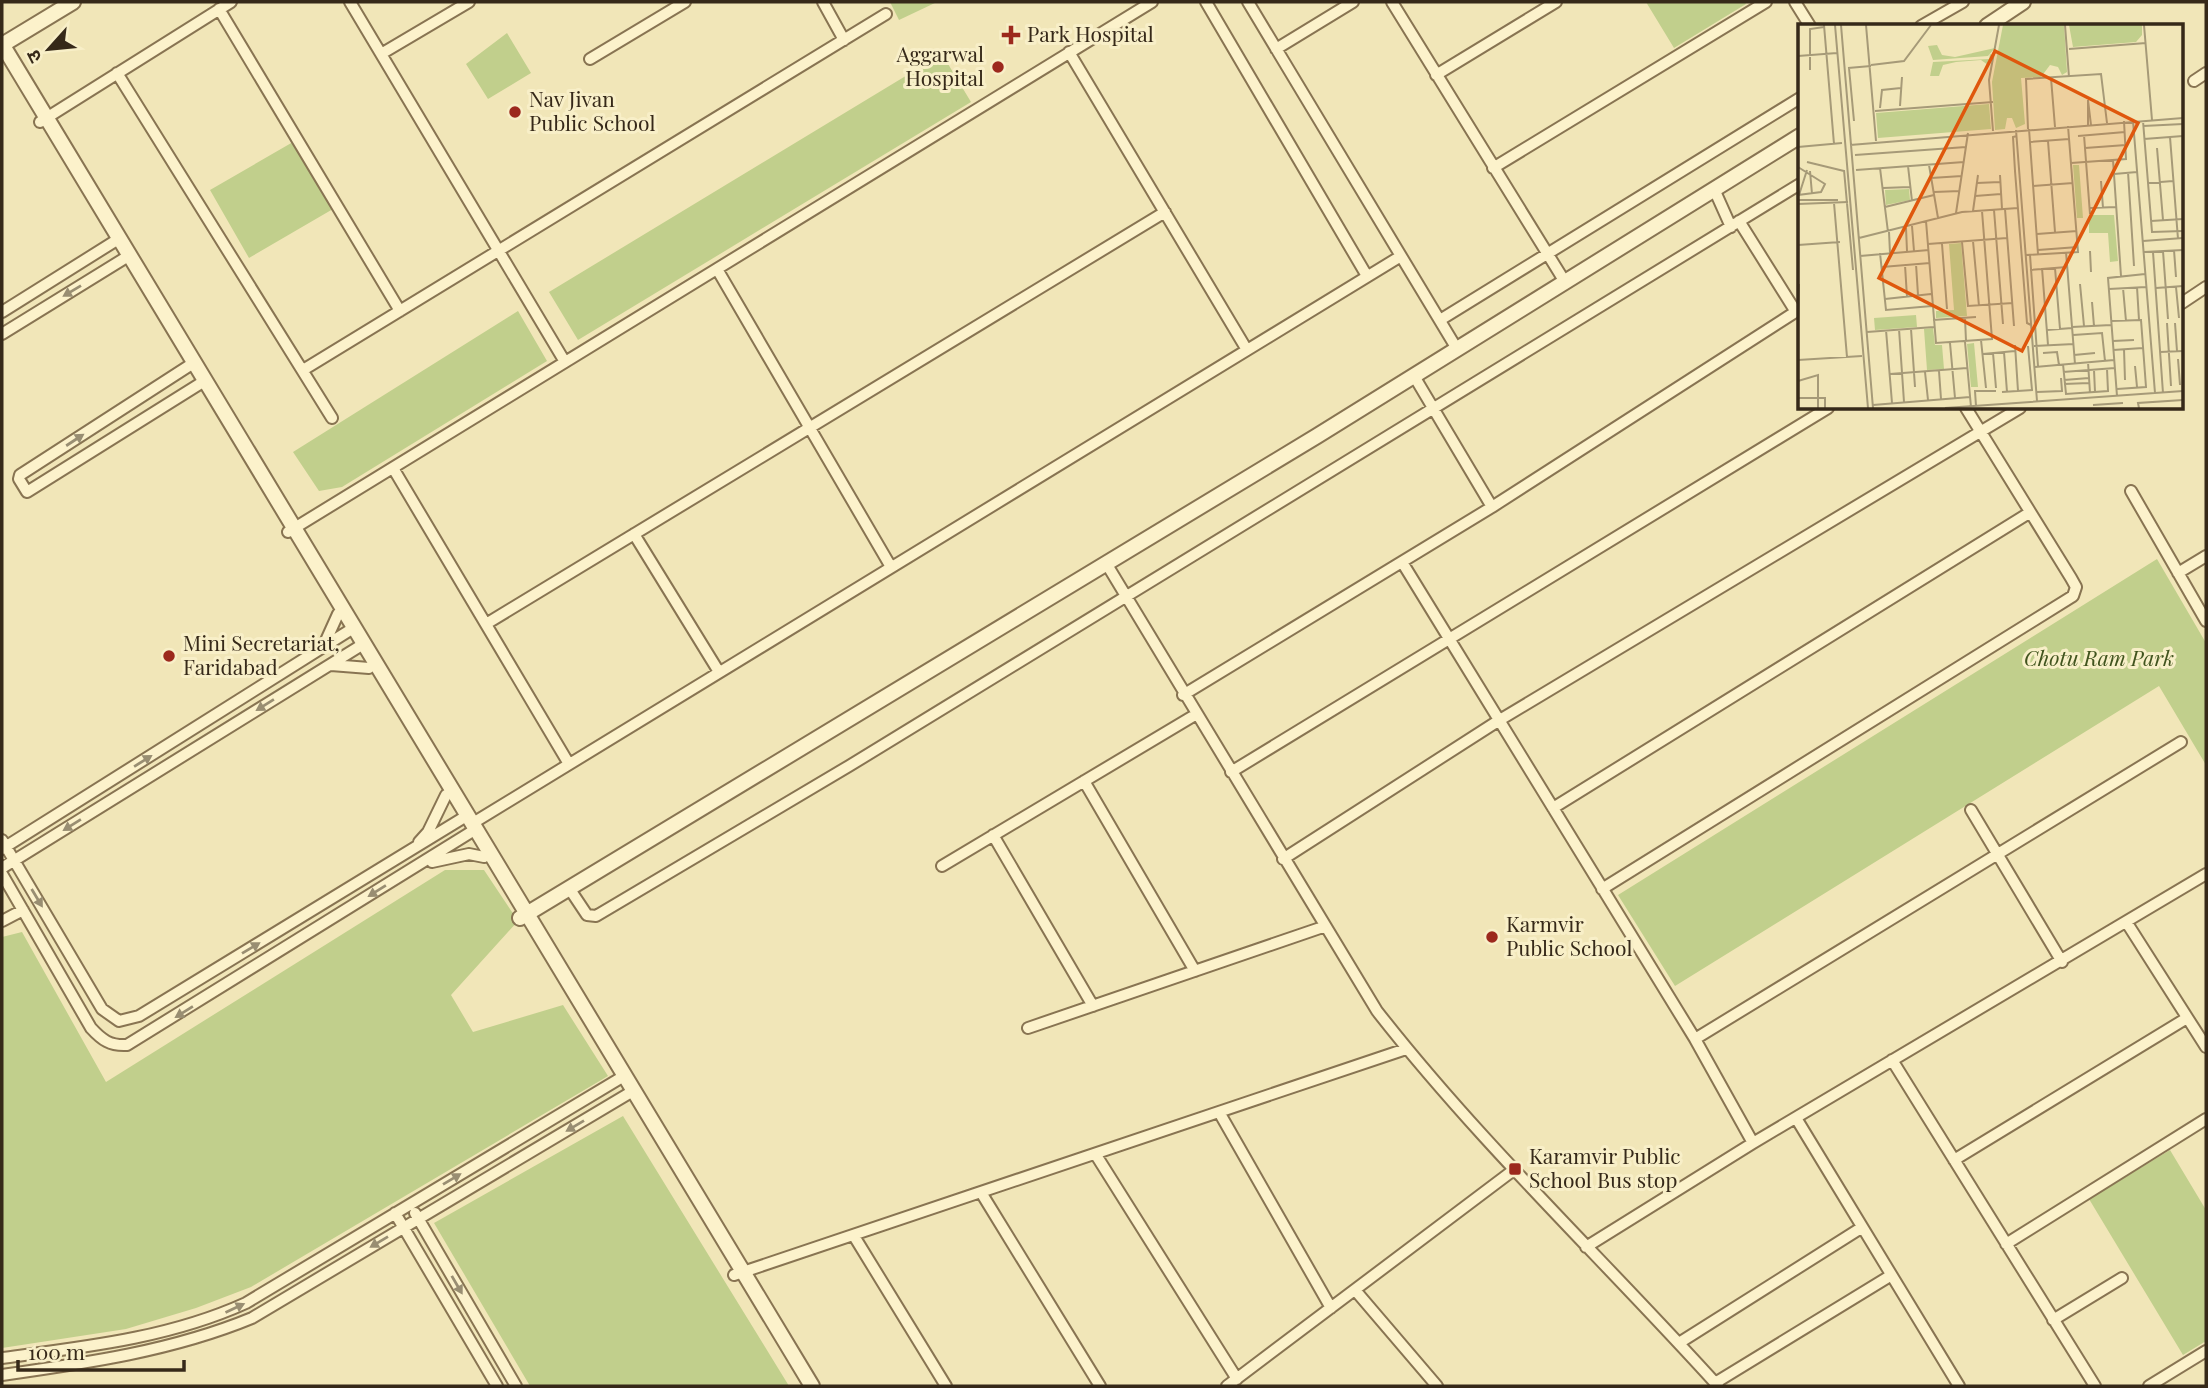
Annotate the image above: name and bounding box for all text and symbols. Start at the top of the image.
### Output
north arrow [14,14,84,84]
place label: Park Hospital [1027,19,1154,47]
inset map [1798,24,2184,410]
marker: Park Hospital [1001,25,1021,45]
place label: Aggarwal Hospital [895,39,984,91]
text: उ [18,46,47,68]
marker: Aggarwal Hospital [990,59,1006,75]
place label: Nav Jivan Public School [529,84,655,136]
marker: Nav Jivan Public School [507,104,523,120]
one-way arrow [63,285,82,298]
one-way arrow [65,433,84,446]
place label: Mini Secretariat, Faridabad [183,628,340,680]
park label: Chotu Ram Park [2024,643,2174,671]
marker: Mini Secretariat, Faridabad [161,648,177,664]
one-way arrow [256,698,275,711]
one-way arrow [133,754,152,767]
one-way arrow [62,818,81,831]
one-way arrow [367,885,386,898]
one-way arrow [31,889,43,908]
place label: Karmvir Public School [1506,909,1632,961]
marker: Karmvir Public School [1484,929,1500,945]
one-way arrow [241,942,261,955]
one-way arrow [174,1006,194,1019]
one-way arrow [565,1120,584,1132]
place label: Karamvir Public School Bus stop [1529,1141,1681,1193]
marker: Karamvir Public School Bus stop [1507,1161,1523,1177]
one-way arrow [442,1173,461,1186]
one-way arrow [370,1236,389,1249]
one-way arrow [450,1275,463,1294]
one-way arrow [225,1302,245,1314]
scale bar [18,1328,184,1372]
text: 100 m [28,1337,85,1365]

